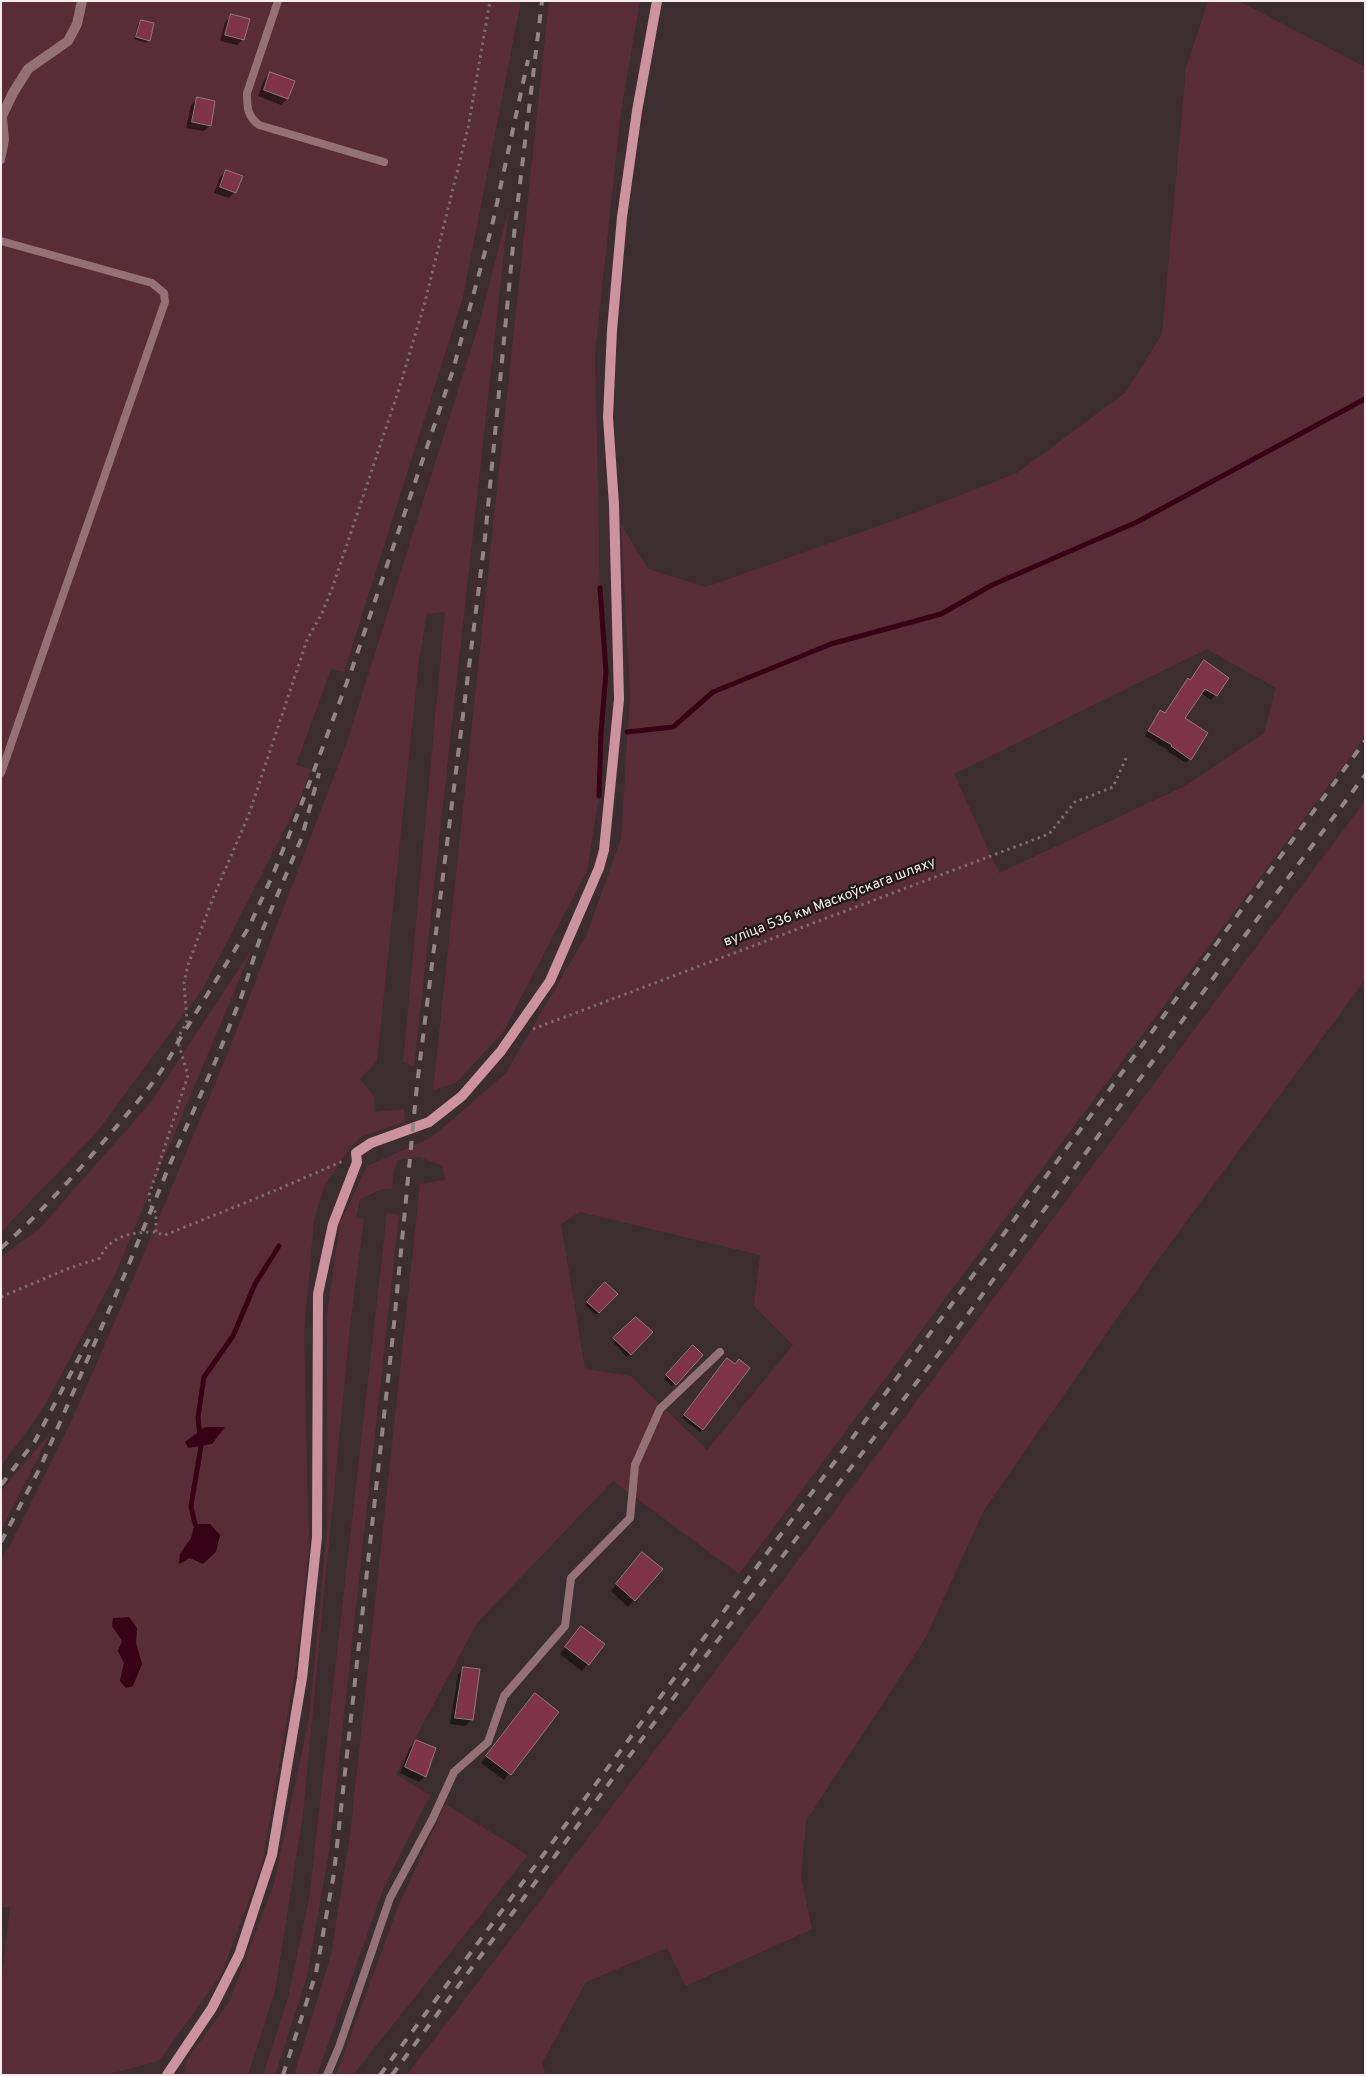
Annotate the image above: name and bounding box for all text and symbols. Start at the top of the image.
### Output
street label: вуліца 536 км Маскоўскага шляху [722,855,938,951]

